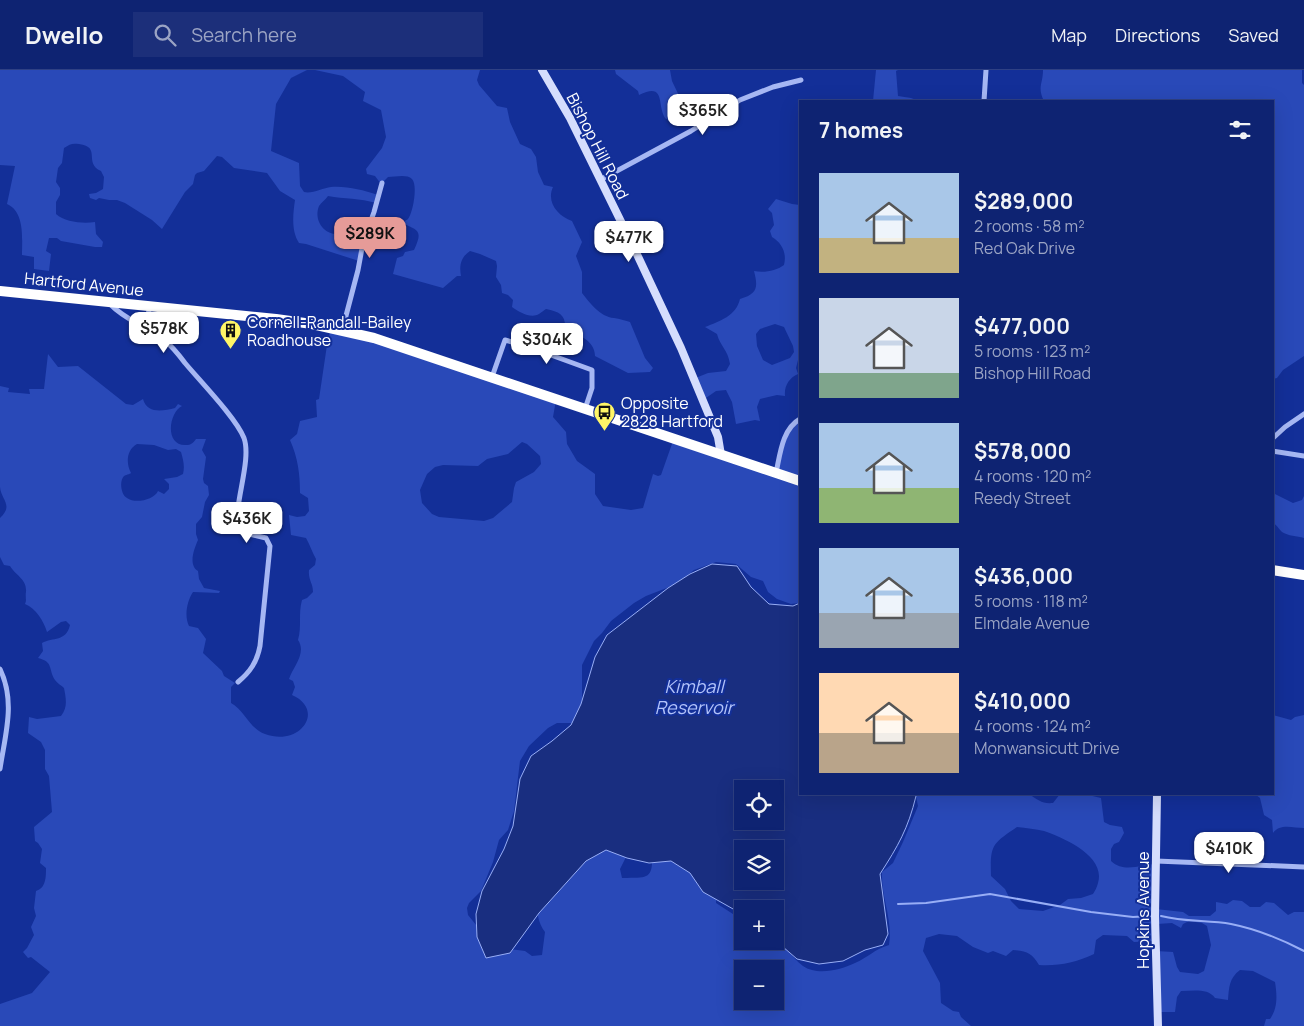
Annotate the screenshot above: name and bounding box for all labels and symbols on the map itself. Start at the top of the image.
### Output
street label: Bishop Hill Road [562,89,634,203]
pin: $365K [668,93,738,136]
pin: $289K [335,216,405,259]
pin: $477K [594,220,664,263]
street label: Hartford Avenue [23,267,145,301]
place label: Cornell-Randall-Bailey Roadhouse [247,311,412,351]
pin: $578K [129,312,199,354]
building icon: Cornell-Randall-Bailey Roadhouse [219,319,243,350]
pin: $304K [512,322,582,365]
place label: Opposite 2828 Hartford [621,392,723,432]
bus stop icon: Opposite 2828 Hartford [593,400,617,431]
pin: $436K [212,502,282,544]
water label: Kimball Reservoir [655,674,736,719]
pin: $410K [1194,832,1264,874]
street label: Hopkins Avenue [1132,851,1154,969]

